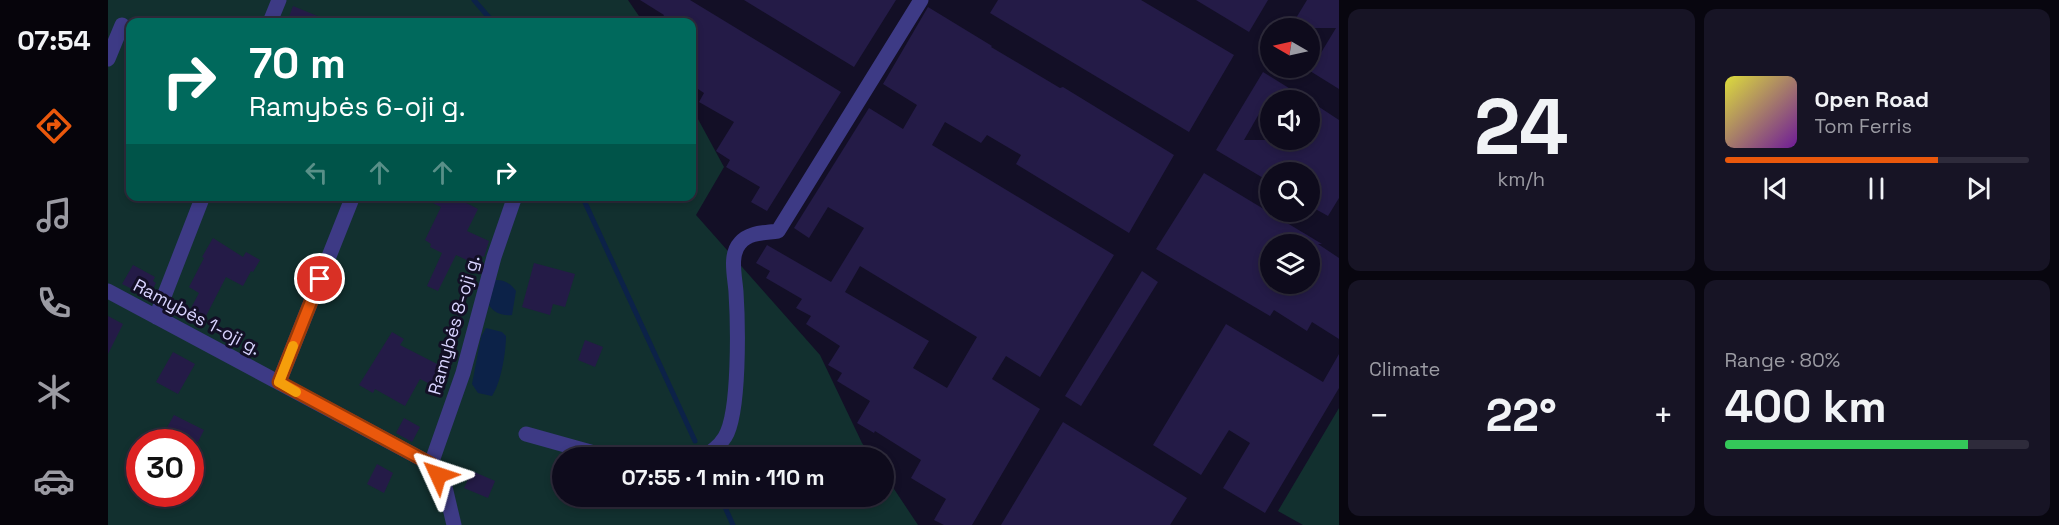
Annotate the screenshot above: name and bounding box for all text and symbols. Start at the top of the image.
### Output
north arrow [1260,18,1320,78]
map controls [1260,18,1320,294]
text: 07:54 [17,23,91,58]
text: 70 m [249,37,346,90]
icon: right [150,42,228,120]
text: 24 [1474,77,1569,177]
text: Open Road [1815,85,1929,113]
text: Ramybės 6-oji g. [249,89,466,124]
button: sound [1260,90,1320,150]
icon: directions [33,105,75,147]
text: Tom Ferris [1815,113,1912,139]
icon: left [300,156,333,189]
icon: ahead [363,156,396,189]
icon: ahead [426,156,459,189]
icon: right [489,156,522,189]
button: search [1260,162,1320,222]
text: km/h [1497,166,1545,192]
icon: previous [1759,172,1792,205]
icon: pause [1860,172,1893,205]
icon: next [1962,172,1995,205]
icon: music [33,194,75,236]
button: layers [1260,234,1320,294]
street label: Ramybės 8-oji g. [423,252,484,398]
pin [294,253,345,304]
icon: arrive [303,262,336,295]
street label: Ramybės 1-oji g. [130,273,265,360]
icon: phone [33,282,75,324]
text: Range · 80% [1725,347,1840,373]
text: Climate [1369,356,1440,382]
icon: climate [33,371,75,413]
text: 400 km [1725,378,1887,435]
text: 22° [1486,387,1557,444]
text: − [1369,395,1389,437]
text: + [1653,395,1673,437]
speed limit sign: 30 [126,429,204,507]
position arrow [406,443,470,507]
icon: car [33,460,75,502]
text: 07:55 · 1 min · 110 m [621,463,825,491]

